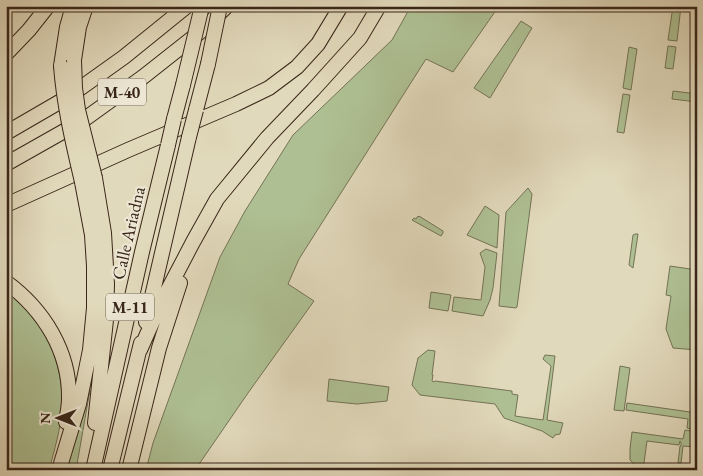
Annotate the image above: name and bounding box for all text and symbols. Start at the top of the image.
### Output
road number: M-40 [98,78,146,105]
street label: Calle Ariadna [106,183,150,282]
road number: M-11 [106,294,154,320]
north arrow [32,394,82,444]
text: N [36,412,54,424]

